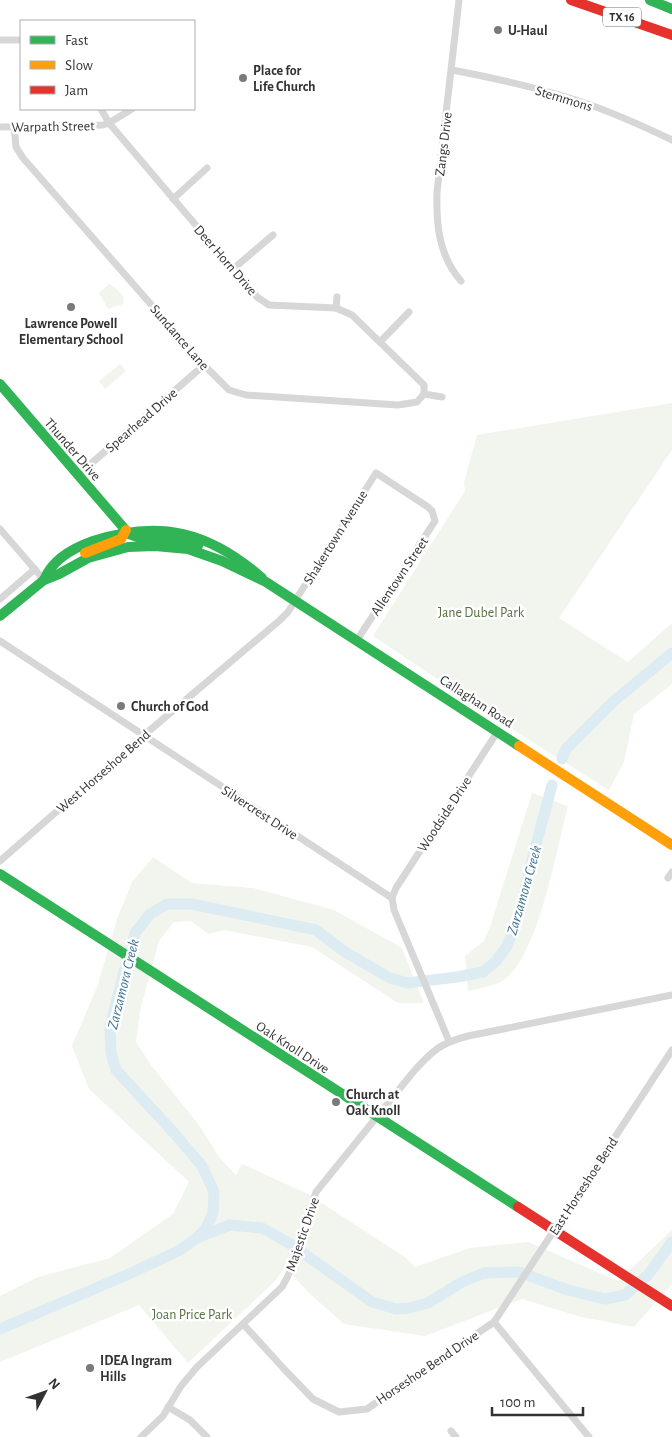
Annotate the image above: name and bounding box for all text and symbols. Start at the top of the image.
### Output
road number: TX 16 [603,8,641,26]
legend [20,20,195,110]
marker: U-Haul [492,24,504,36]
place label: U-Haul [508,24,548,38]
text: Fast [65,33,89,48]
text: Slow [65,58,93,73]
place label: Place for Life Church [253,64,316,94]
marker: Place for Life Church [237,72,249,84]
text: Jam [65,83,88,98]
street label: Stemmons [534,84,594,114]
street label: Zangs Drive [433,111,455,177]
street label: Warpath Street [11,119,95,135]
street label: Deer Horn Drive [191,223,259,298]
marker: Lawrence Powell Elementary School [65,301,77,313]
street label: Sundance Lane [147,302,211,373]
place label: Lawrence Powell Elementary School [19,317,123,347]
street label: Spearhead Drive [103,386,180,456]
street label: Thunder Drive [41,416,103,484]
street label: Shakertown Avenue [301,488,370,587]
street label: Allentown Street [368,534,432,618]
park label: Jane Dubel Park [438,606,525,620]
street label: Callaghan Road [437,673,516,731]
marker: Church of God [115,700,127,712]
place label: Church of God [131,700,209,714]
street label: West Horseshoe Bend [54,727,153,816]
street label: Woodside Drive [415,774,474,855]
street label: Silvercrest Drive [219,783,300,843]
water label: Zarzamora Creek [505,844,544,937]
water label: Zarzamora Creek [105,938,142,1031]
street label: Oak Knoll Drive [253,1019,331,1077]
place label: Church at Oak Knoll [346,1088,401,1118]
marker: Church at Oak Knoll [330,1096,342,1108]
street label: East Horseshoe Bend [547,1135,621,1238]
street label: Majestic Drive [284,1195,322,1273]
park label: Joan Price Park [152,1308,233,1322]
street label: Horseshoe Bend Drive [374,1328,481,1407]
place label: IDEA Ingram Hills [100,1354,172,1384]
marker: IDEA Ingram Hills [84,1362,96,1374]
north arrow [20,1367,70,1417]
text: N [46,1376,63,1392]
scale bar [492,1384,583,1416]
text: 100 m [500,1395,535,1410]

